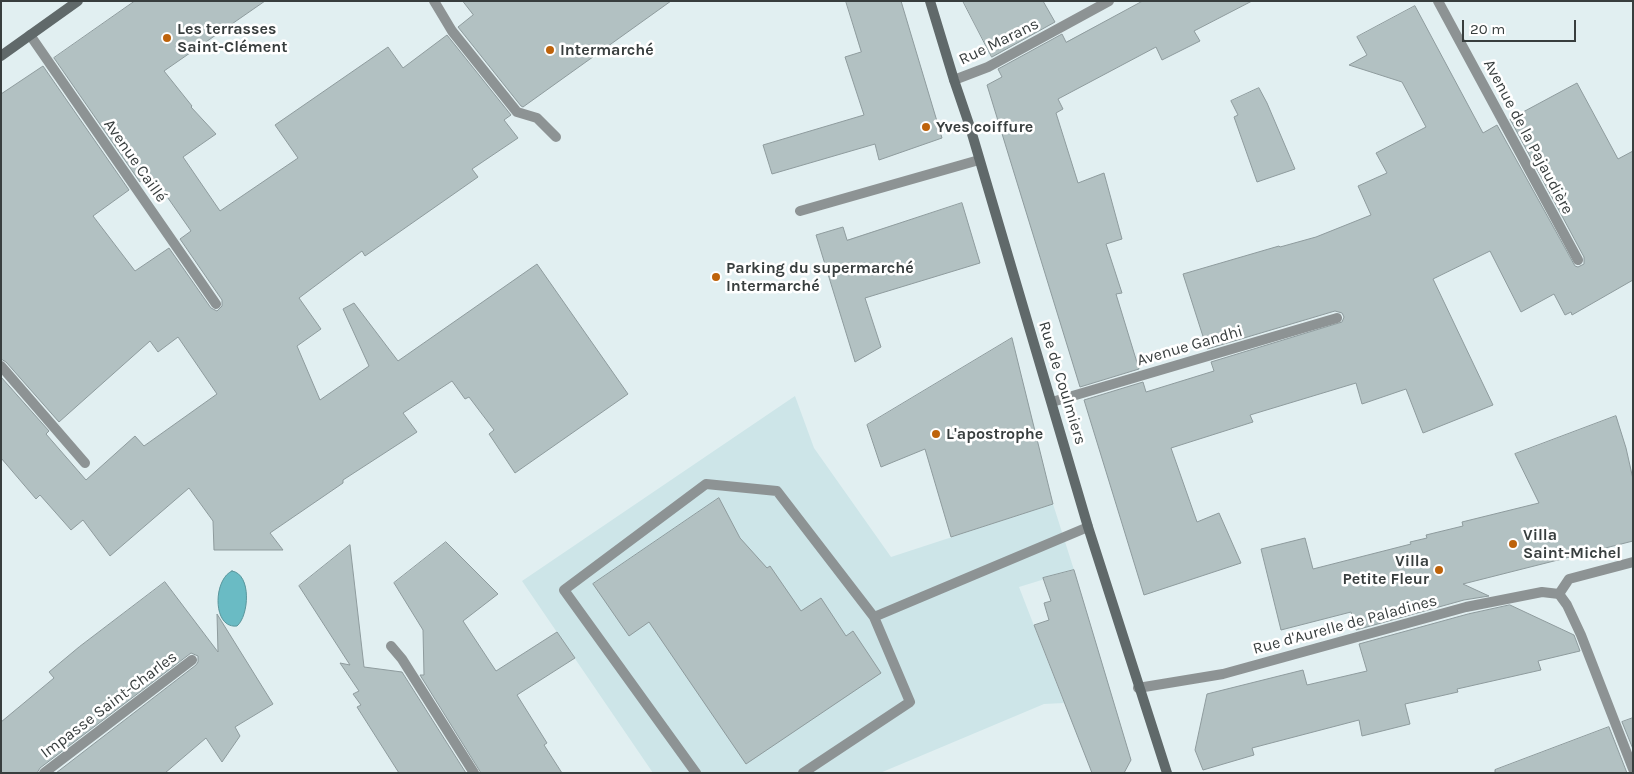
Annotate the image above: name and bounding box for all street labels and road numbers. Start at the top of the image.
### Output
street label: Rue Marans [956,14,1042,70]
street label: Avenue de la Pajaudière [1479,56,1577,218]
street label: Avenue Caillé [99,116,171,206]
street label: Rue de Coulmiers [1034,319,1090,447]
street label: Avenue Gandhi [1135,322,1245,370]
street label: Rue d'Aurelle de Paladines [1251,591,1439,659]
street label: Impasse Saint-Charles [37,647,181,763]

